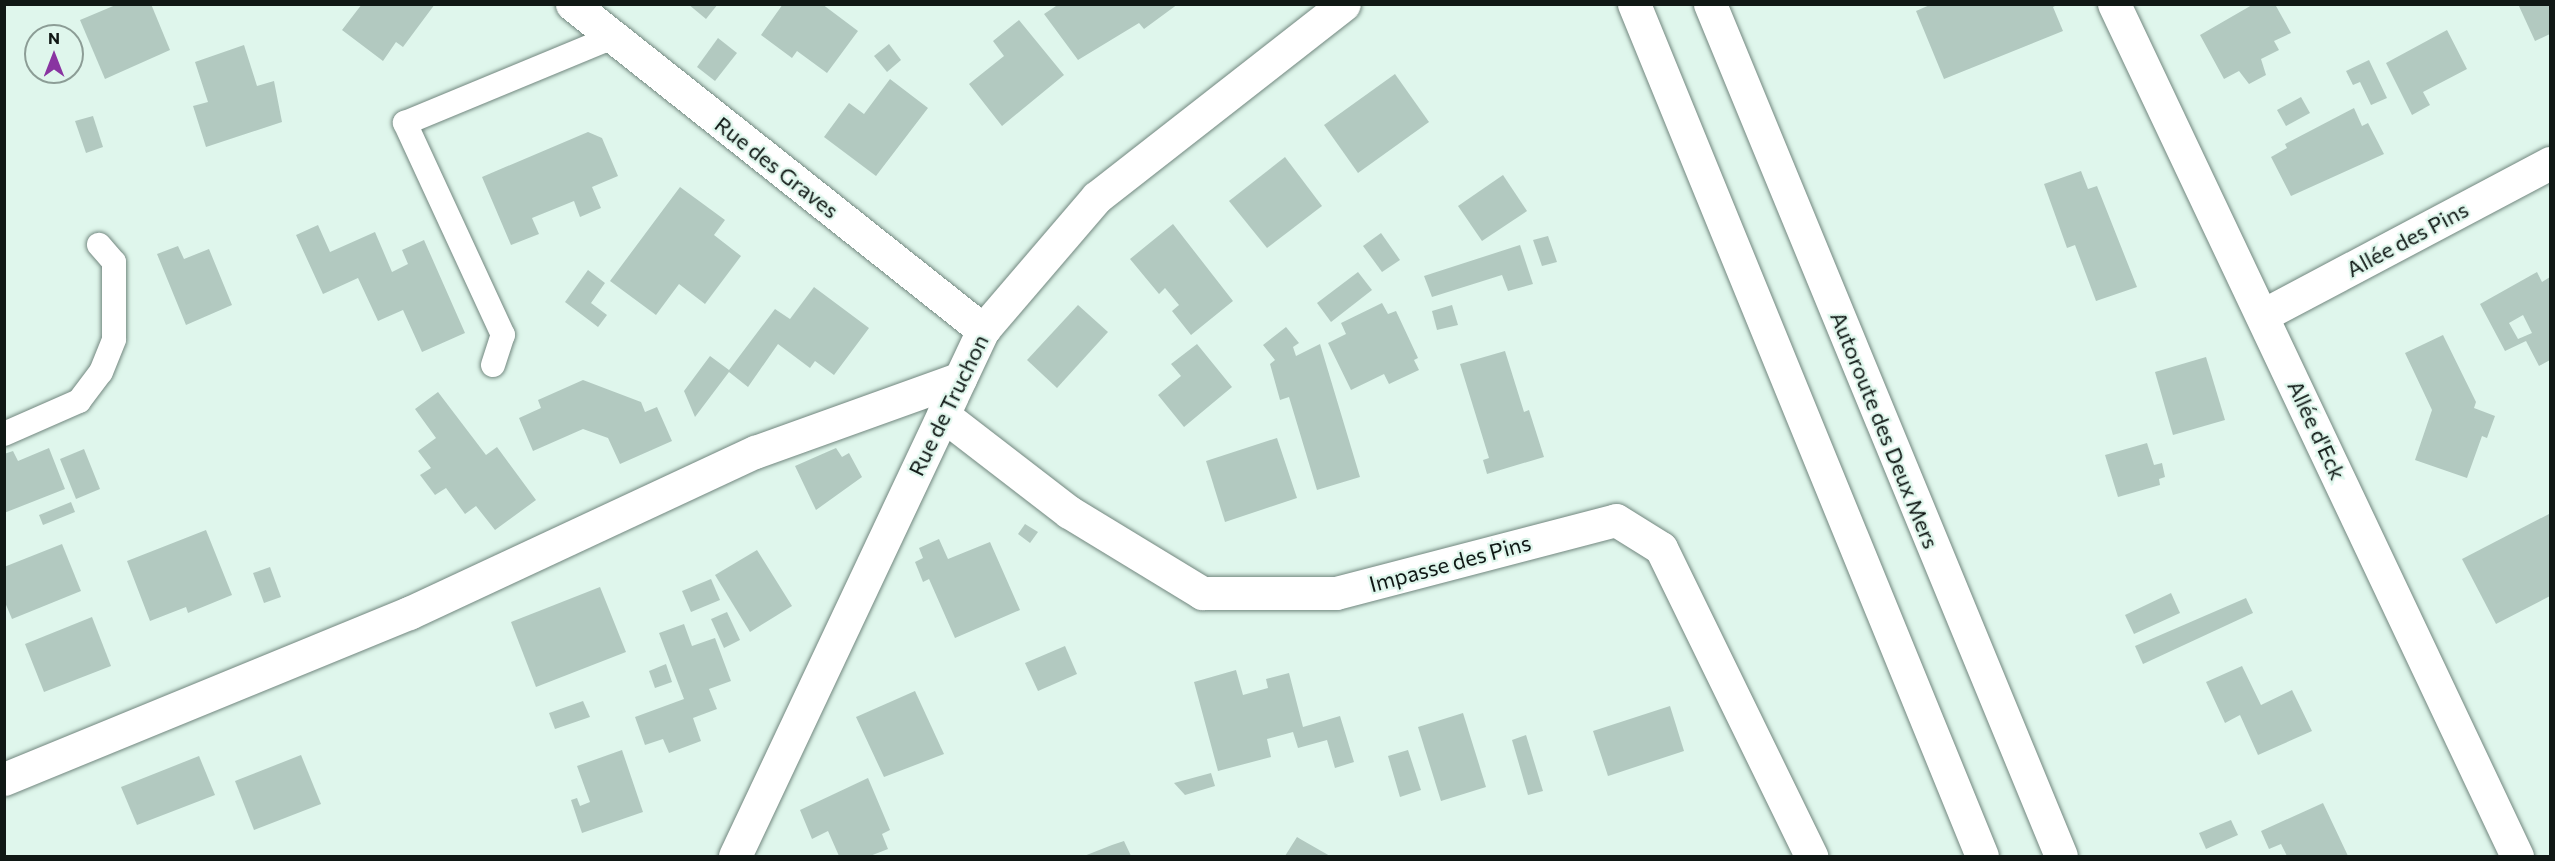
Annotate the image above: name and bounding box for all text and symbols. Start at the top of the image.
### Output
north arrow [24,24,84,84]
text: N [48,28,60,47]
street label: Rue des Graves [710,111,844,223]
street label: Allée des Pins [2341,196,2473,282]
street label: Autoroute des Deux Mers [1825,308,1945,552]
street label: Rue de Truchon [902,330,994,480]
street label: Allée d'Eck [2282,376,2352,484]
street label: Impasse des Pins [1366,529,1534,597]

